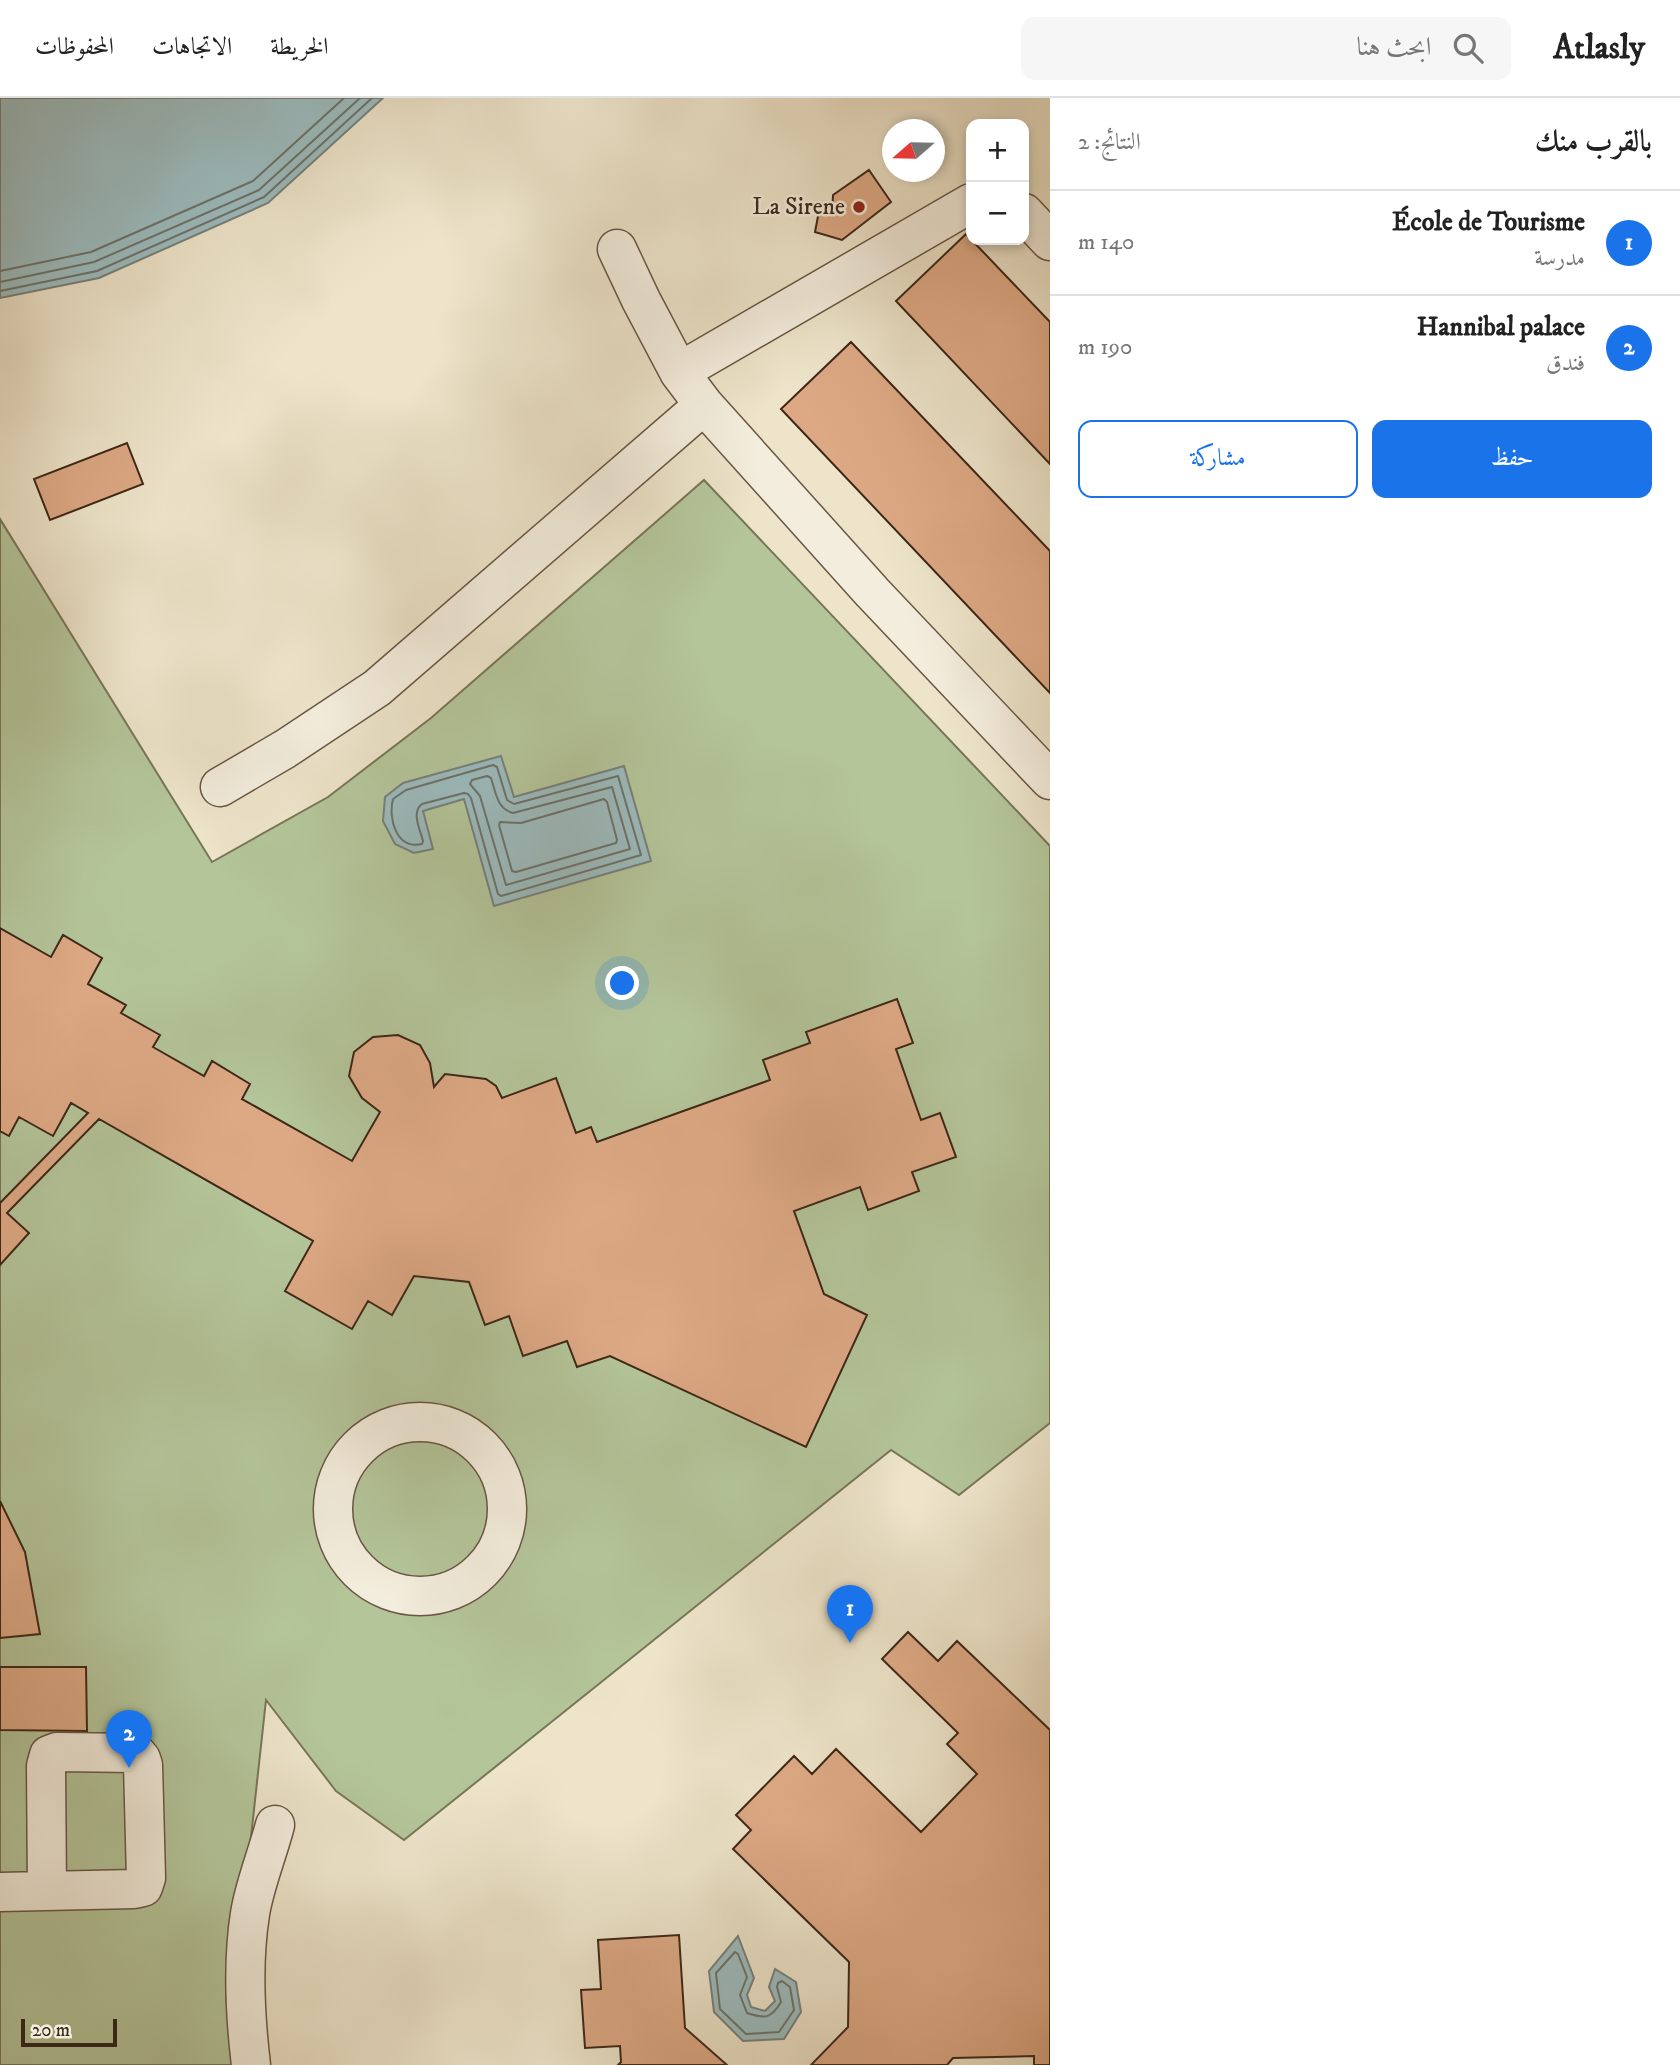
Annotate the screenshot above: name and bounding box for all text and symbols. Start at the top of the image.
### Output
search box [1021,17,1511,80]
text: Atlasly [1553,28,1645,69]
icon: search [1449,29,1487,67]
text: ابحث هنا [1356,31,1431,64]
text: المحفوظات [35,32,114,62]
text: الاتجاهات [152,32,232,62]
text: الخريطة [270,32,329,62]
north arrow [882,119,945,182]
map controls [966,119,1029,245]
button: + [966,119,1029,182]
text: بالقرب منك [1535,124,1652,161]
text: النتائج: 2 [1078,128,1141,157]
button: − [966,182,1029,245]
place label: La Sirene [752,192,845,222]
marker: La Sirene [851,199,867,215]
text: École de Tourisme [1392,206,1585,239]
text: 140 m [1078,228,1134,257]
text: 1 [1625,228,1633,257]
text: مدرسة [1534,244,1585,273]
text: Hannibal palace [1417,311,1585,344]
text: 190 m [1078,333,1132,362]
text: 2 [1623,333,1635,362]
text: فندق [1546,349,1585,378]
button: مشاركة [1078,420,1358,498]
button: حفظ [1372,420,1652,498]
your location [605,966,639,1000]
pin: 1 [827,1585,873,1643]
pin: 2 [106,1710,152,1768]
scale bar [21,2016,117,2048]
text: 20 m [32,2019,70,2042]

